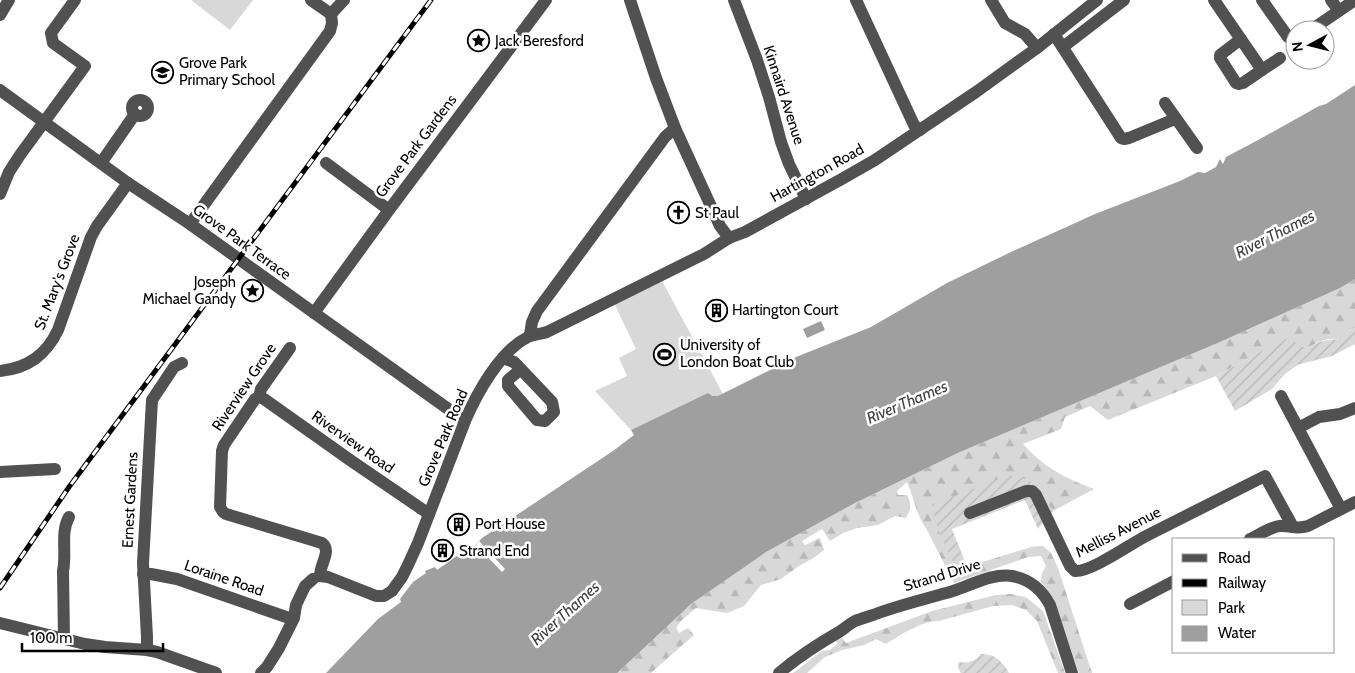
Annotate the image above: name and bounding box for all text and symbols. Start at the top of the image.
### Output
north arrow [1285,20,1335,70]
place icon: Jack Beresford [467,29,491,53]
place label: Jack Beresford [494,32,584,50]
text: N [1288,41,1307,53]
street label: Kinnaird Avenue [760,43,809,147]
place label: Grove Park Primary School [179,54,276,89]
school or university icon: Grove Park Primary School [151,60,175,84]
street label: Grove Park Gardens [372,91,460,201]
street label: Hartington Road [767,140,867,206]
street label: Grove Park Terrace [189,200,295,284]
church icon: St Paul [667,201,691,225]
place label: St Paul [695,204,739,222]
water label: River Thames [1232,206,1318,262]
street label: St. Mary's Grove [30,231,84,332]
place label: Joseph Michael Gandy [142,273,236,308]
place icon: Joseph Michael Gandy [240,279,264,303]
building icon: Hartington Court [704,298,728,322]
place label: Hartington Court [732,301,838,319]
place label: University of London Boat Club [680,336,794,371]
street label: Riverview Grove [208,339,280,434]
sports icon: University of London Boat Club [652,342,676,366]
water label: River Thames [864,376,950,428]
street label: Grove Park Road [414,387,472,489]
street label: Riverview Road [308,407,398,477]
street label: Ernest Gardens [118,452,142,548]
street label: Melliss Avenue [1072,503,1164,561]
building icon: Port House [447,512,471,536]
place label: Port House [475,515,546,533]
legend [1172,538,1335,653]
building icon: Strand End [431,539,455,563]
place label: Strand End [459,542,529,560]
text: Road [1218,549,1251,567]
street label: Strand Drive [902,555,983,595]
street label: Loraine Road [182,556,266,600]
text: Railway [1218,574,1267,592]
water label: River Thames [527,577,603,649]
text: Park [1218,599,1245,617]
scale bar [22,620,164,652]
text: Water [1218,624,1256,642]
text: 100 m [30,629,72,647]

